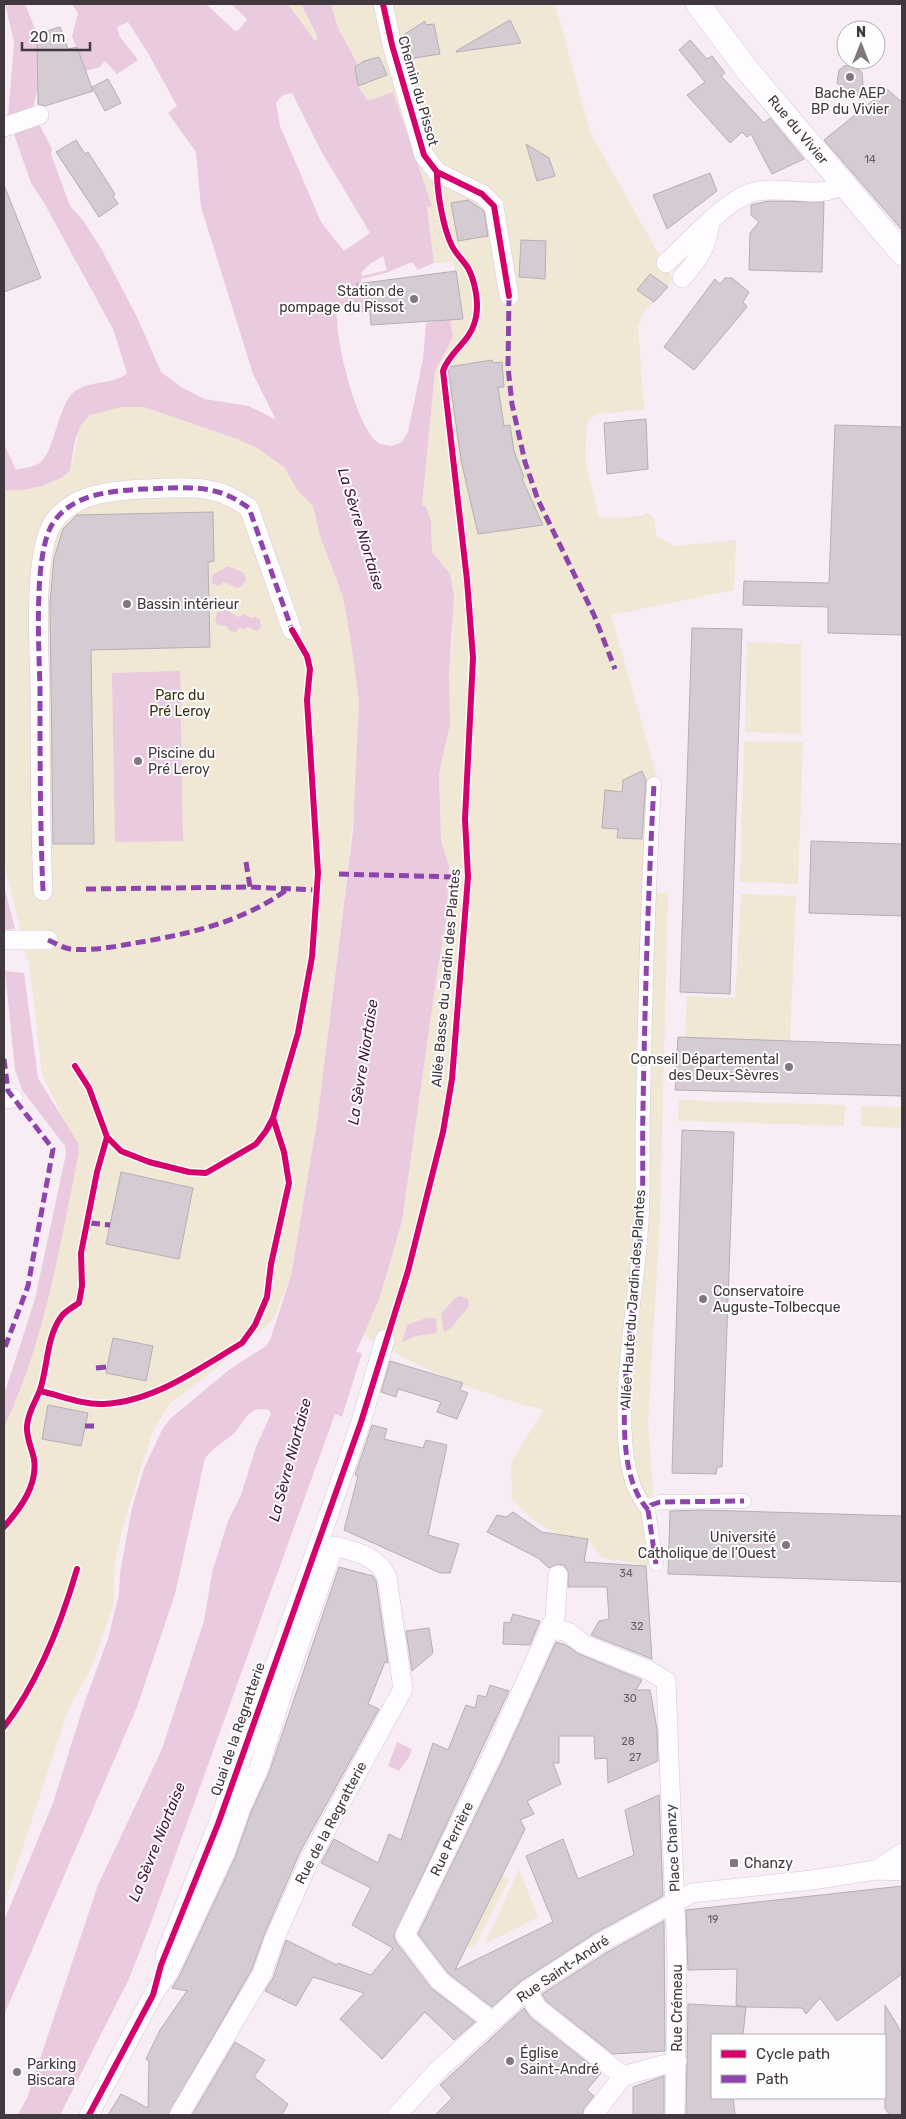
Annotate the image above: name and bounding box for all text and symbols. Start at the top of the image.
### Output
scale bar [22,20,90,52]
north arrow [836,20,886,70]
text: N [856,24,866,41]
text: 20 m [30,28,65,46]
street label: Chemin du Pissot [394,34,442,149]
marker: Bache AEP BP du Vivier [844,71,856,83]
place label: Bache AEP BP du Vivier [811,85,890,118]
street label: Rue du Vivier [764,92,832,169]
house number: 14 [864,153,876,166]
place label: Station de pompage du Pissot [279,283,405,316]
marker: Station de pompage du Pissot [408,293,420,305]
water label: La Sèvre Niortaise [334,466,388,593]
place label: Bassin intérieur [137,596,240,613]
marker: Bassin intérieur [121,598,133,610]
park label: Parc du Pré Leroy [149,687,211,720]
place label: Piscine du Pré Leroy [148,745,215,778]
marker: Piscine du Pré Leroy [132,755,144,767]
street label: Allée Basse du Jardin des Plantes [428,868,464,1088]
water label: La Sèvre Niortaise [344,997,382,1126]
place label: Conseil Départemental des Deux-Sèvres [630,1051,779,1084]
marker: Conseil Départemental des Deux-Sèvres [783,1061,795,1073]
street label: Allée Haute du Jardin des Plantes [617,1189,649,1409]
place label: Conservatoire Auguste-Tolbecque [713,1283,841,1316]
marker: Conservatoire Auguste-Tolbecque [697,1293,709,1305]
water label: La Sèvre Niortaise [265,1396,315,1524]
place label: Université Catholique de l’Ouest [638,1529,777,1562]
marker: Université Catholique de l’Ouest [780,1539,792,1551]
house number: 34 [619,1567,633,1580]
house number: 32 [630,1620,644,1633]
street label: Quai de la Regratterie [207,1660,269,1798]
house number: 30 [623,1692,637,1705]
house number: 28 [621,1735,635,1748]
house number: 27 [629,1751,641,1764]
street label: Rue de la Regratterie [291,1759,371,1887]
water label: La Sèvre Niortaise [125,1779,189,1904]
street label: Rue Perrière [427,1799,477,1879]
street label: Place Chanzy [662,1803,684,1892]
place label: Chanzy [744,1855,793,1872]
marker: Chanzy [728,1857,740,1869]
house number: 19 [707,1913,719,1926]
street label: Rue Saint-André [513,1932,613,2006]
street label: Rue Crémeau [669,1964,686,2052]
legend [711,2034,886,2099]
place label: Église Saint-André [520,2044,599,2078]
text: Cycle path [756,2045,830,2063]
marker: Église Saint-André [504,2055,516,2067]
place label: Parking Biscara [27,2056,76,2089]
marker: Parking Biscara [11,2066,23,2078]
text: Path [756,2070,789,2088]

